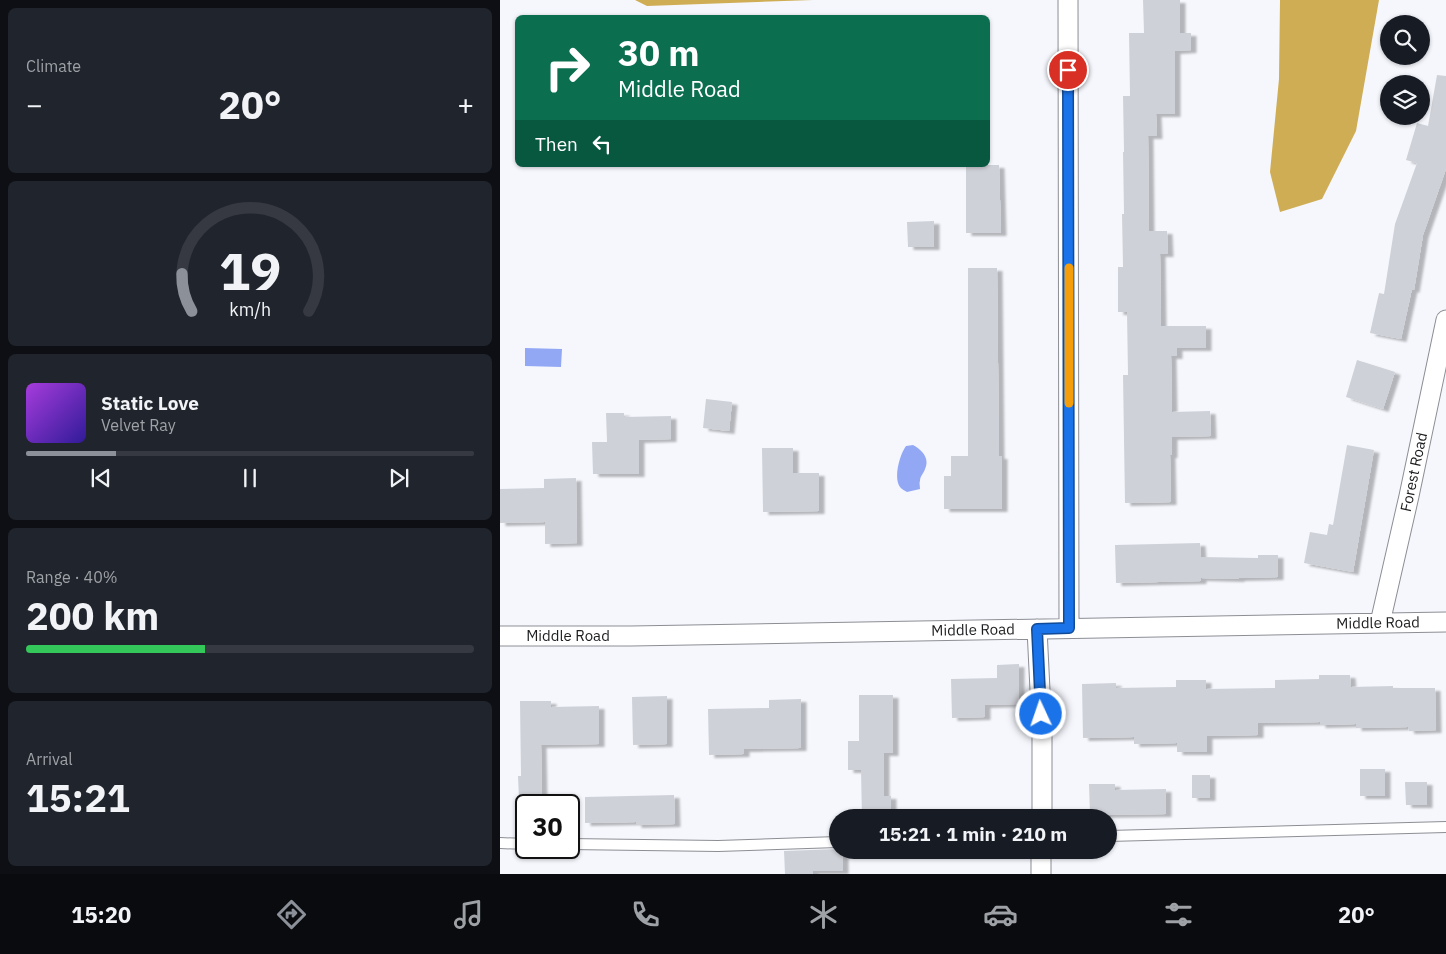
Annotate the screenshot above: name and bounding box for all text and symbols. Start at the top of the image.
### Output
map controls [1380,15,1430,125]
button: search [1380,15,1430,65]
text: 30 m [618,30,700,76]
icon: right [535,35,600,100]
pin [1047,49,1089,91]
text: Climate [26,56,81,76]
icon: arrive [1054,56,1082,84]
text: Middle Road [618,74,741,103]
button: layers [1380,75,1430,125]
text: 20° [218,80,282,129]
text: − [26,86,43,123]
text: + [457,86,474,123]
icon: left [588,130,616,158]
text: Then [535,132,578,156]
text: 19 [219,237,281,304]
text: km/h [229,298,271,321]
text: Static Love [101,391,199,415]
text: Velvet Ray [101,415,176,435]
street label: Forest Road [1396,431,1431,513]
icon: previous [87,464,115,492]
icon: pause [236,464,264,492]
icon: next [385,464,413,492]
text: Range · 40% [26,567,118,587]
text: 200 km [26,591,159,640]
street label: Middle Road [1336,612,1420,633]
street label: Middle Road [931,619,1015,640]
street label: Middle Road [526,626,610,645]
position arrow [1014,687,1066,739]
text: Arrival [26,749,73,769]
text: 15:21 [26,773,130,822]
speed limit sign: 30 [515,794,580,859]
text: 15:21 · 1 min · 210 m [879,822,1067,846]
icon: directions [274,897,309,932]
icon: music [451,897,486,932]
icon: phone [628,897,663,932]
icon: climate [806,897,841,932]
icon: car [983,897,1018,932]
icon: filters [1161,897,1196,932]
text: 15:20 [71,900,131,929]
text: 20° [1338,900,1375,929]

